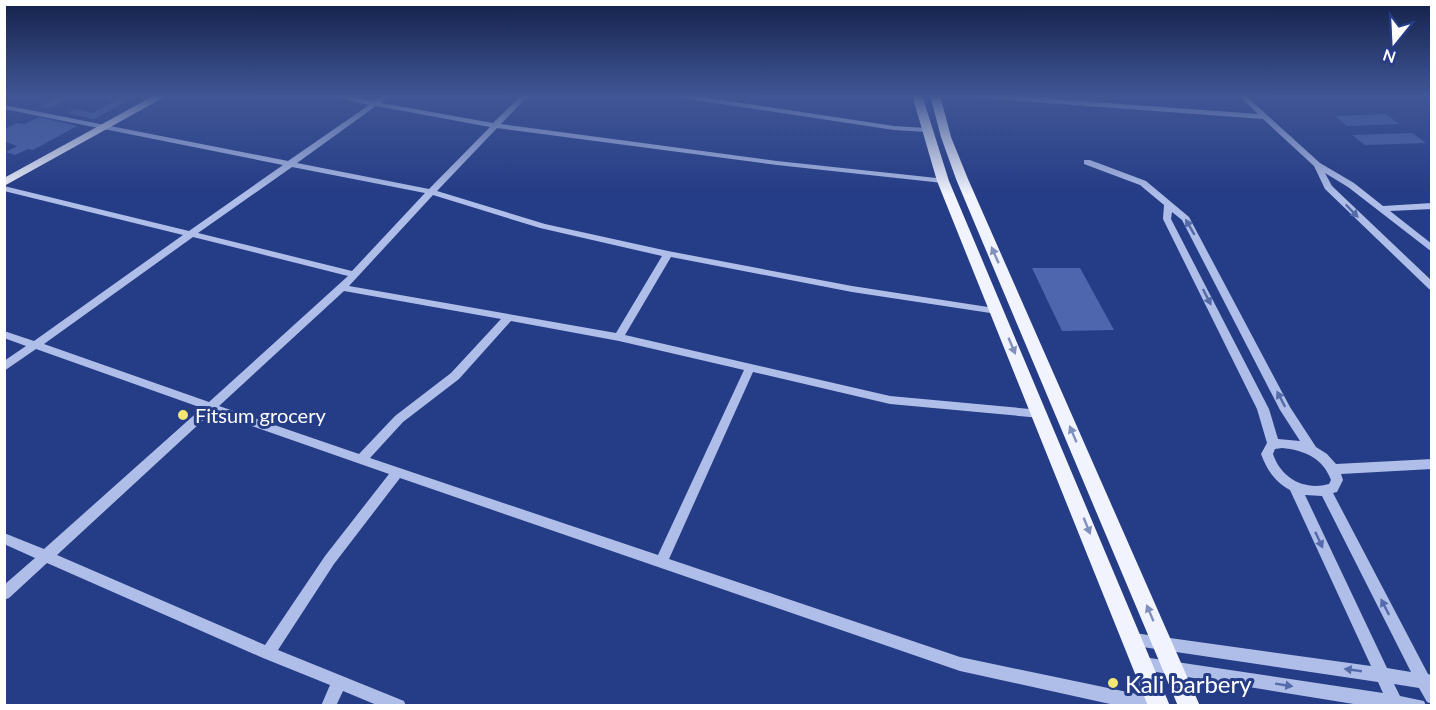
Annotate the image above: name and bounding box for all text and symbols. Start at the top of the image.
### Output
north arrow [1364,12,1424,72]
text: N [1380,46,1398,68]
one-way arrow [1345,204,1359,219]
one-way arrow [1185,218,1195,235]
one-way arrow [990,246,1000,264]
one-way arrow [1202,289,1211,306]
one-way arrow [1008,337,1017,355]
one-way arrow [1276,390,1286,408]
place label: Fitsum grocery [195,403,326,427]
marker: Fitsum grocery [176,408,190,422]
one-way arrow [1068,425,1077,443]
one-way arrow [1083,517,1092,535]
one-way arrow [1315,531,1324,548]
one-way arrow [1381,599,1390,616]
one-way arrow [1145,604,1154,622]
one-way arrow [1343,666,1362,675]
place label: Kali barbery [1125,669,1252,698]
marker: Kali barbery [1106,676,1120,690]
one-way arrow [1275,680,1294,689]

